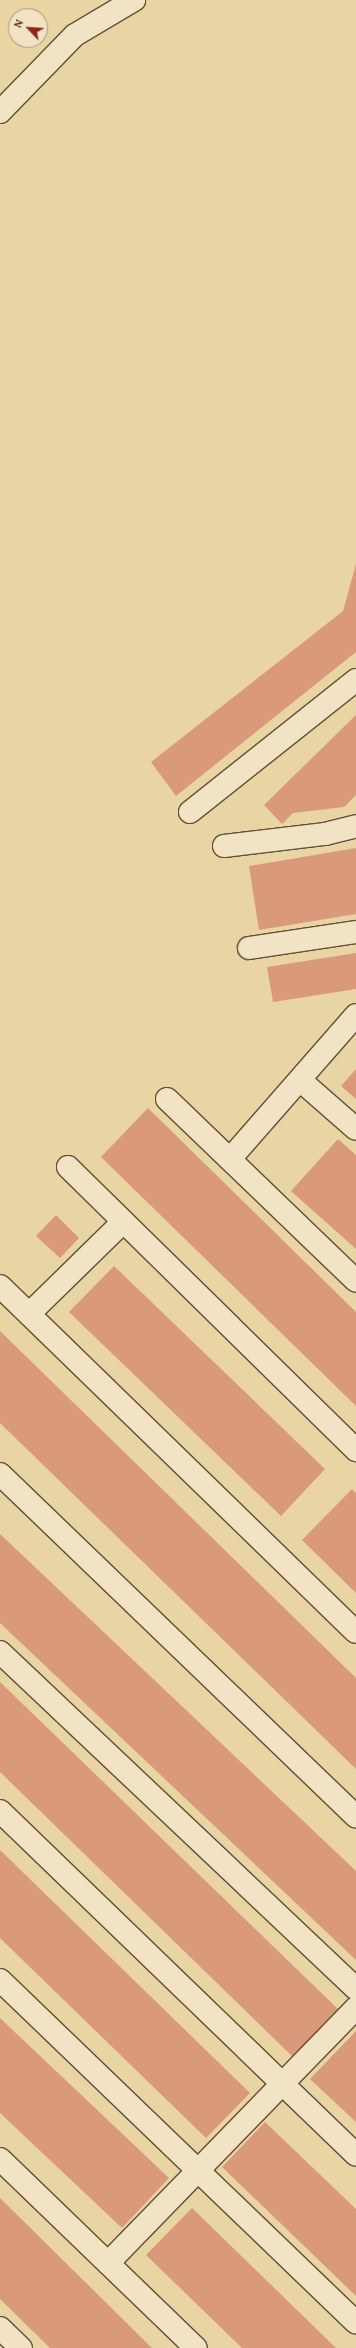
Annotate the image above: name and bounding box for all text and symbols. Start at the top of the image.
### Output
north arrow [8,8,48,48]
text: N [9,17,27,30]

